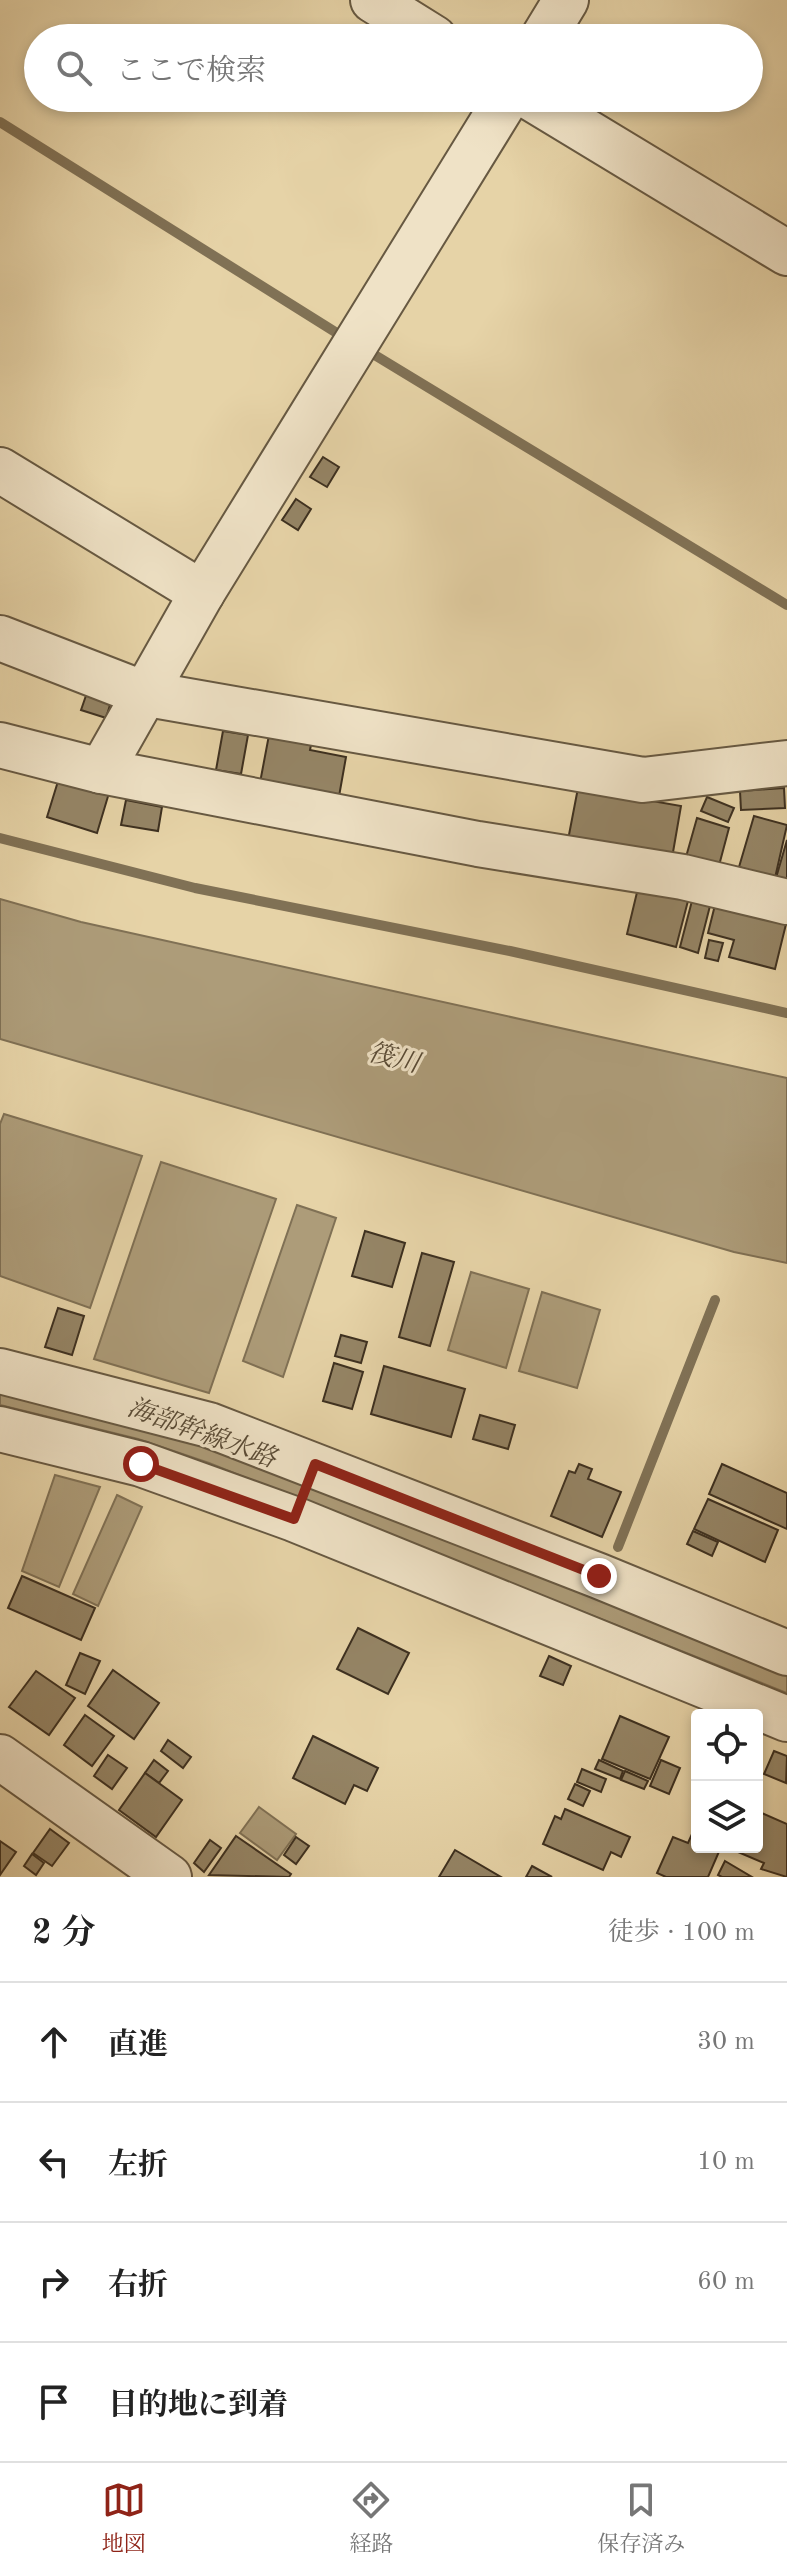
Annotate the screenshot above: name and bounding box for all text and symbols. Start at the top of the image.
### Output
search box [24,24,763,112]
icon: search [52,46,96,90]
text: ここで検索 [116,57,266,87]
water label: 筏川 [365,1038,425,1079]
water label: 海部幹線水路 [124,1393,282,1473]
route start [123,1446,159,1482]
route end [581,1558,617,1594]
map controls [691,1709,763,1853]
button: locate [691,1709,763,1781]
button: layers [691,1781,763,1853]
text: 2 分 [32,1917,95,1951]
text: 徒歩 · 100 m [608,1920,755,1946]
icon: ahead [32,2020,76,2064]
text: 30 m [697,2029,755,2055]
text: 直進 [108,2031,168,2061]
icon: left [32,2140,76,2184]
text: 10 m [697,2149,755,2175]
text: 左折 [108,2151,168,2181]
icon: right [32,2260,76,2304]
text: 60 m [697,2269,755,2295]
text: 右折 [108,2271,168,2301]
icon: arrive [32,2380,76,2424]
text: 目的地に到着 [108,2391,288,2421]
tab: 地図 [102,2478,146,2559]
tab: 経路 [349,2478,393,2559]
tab: 保存済み [597,2478,685,2559]

